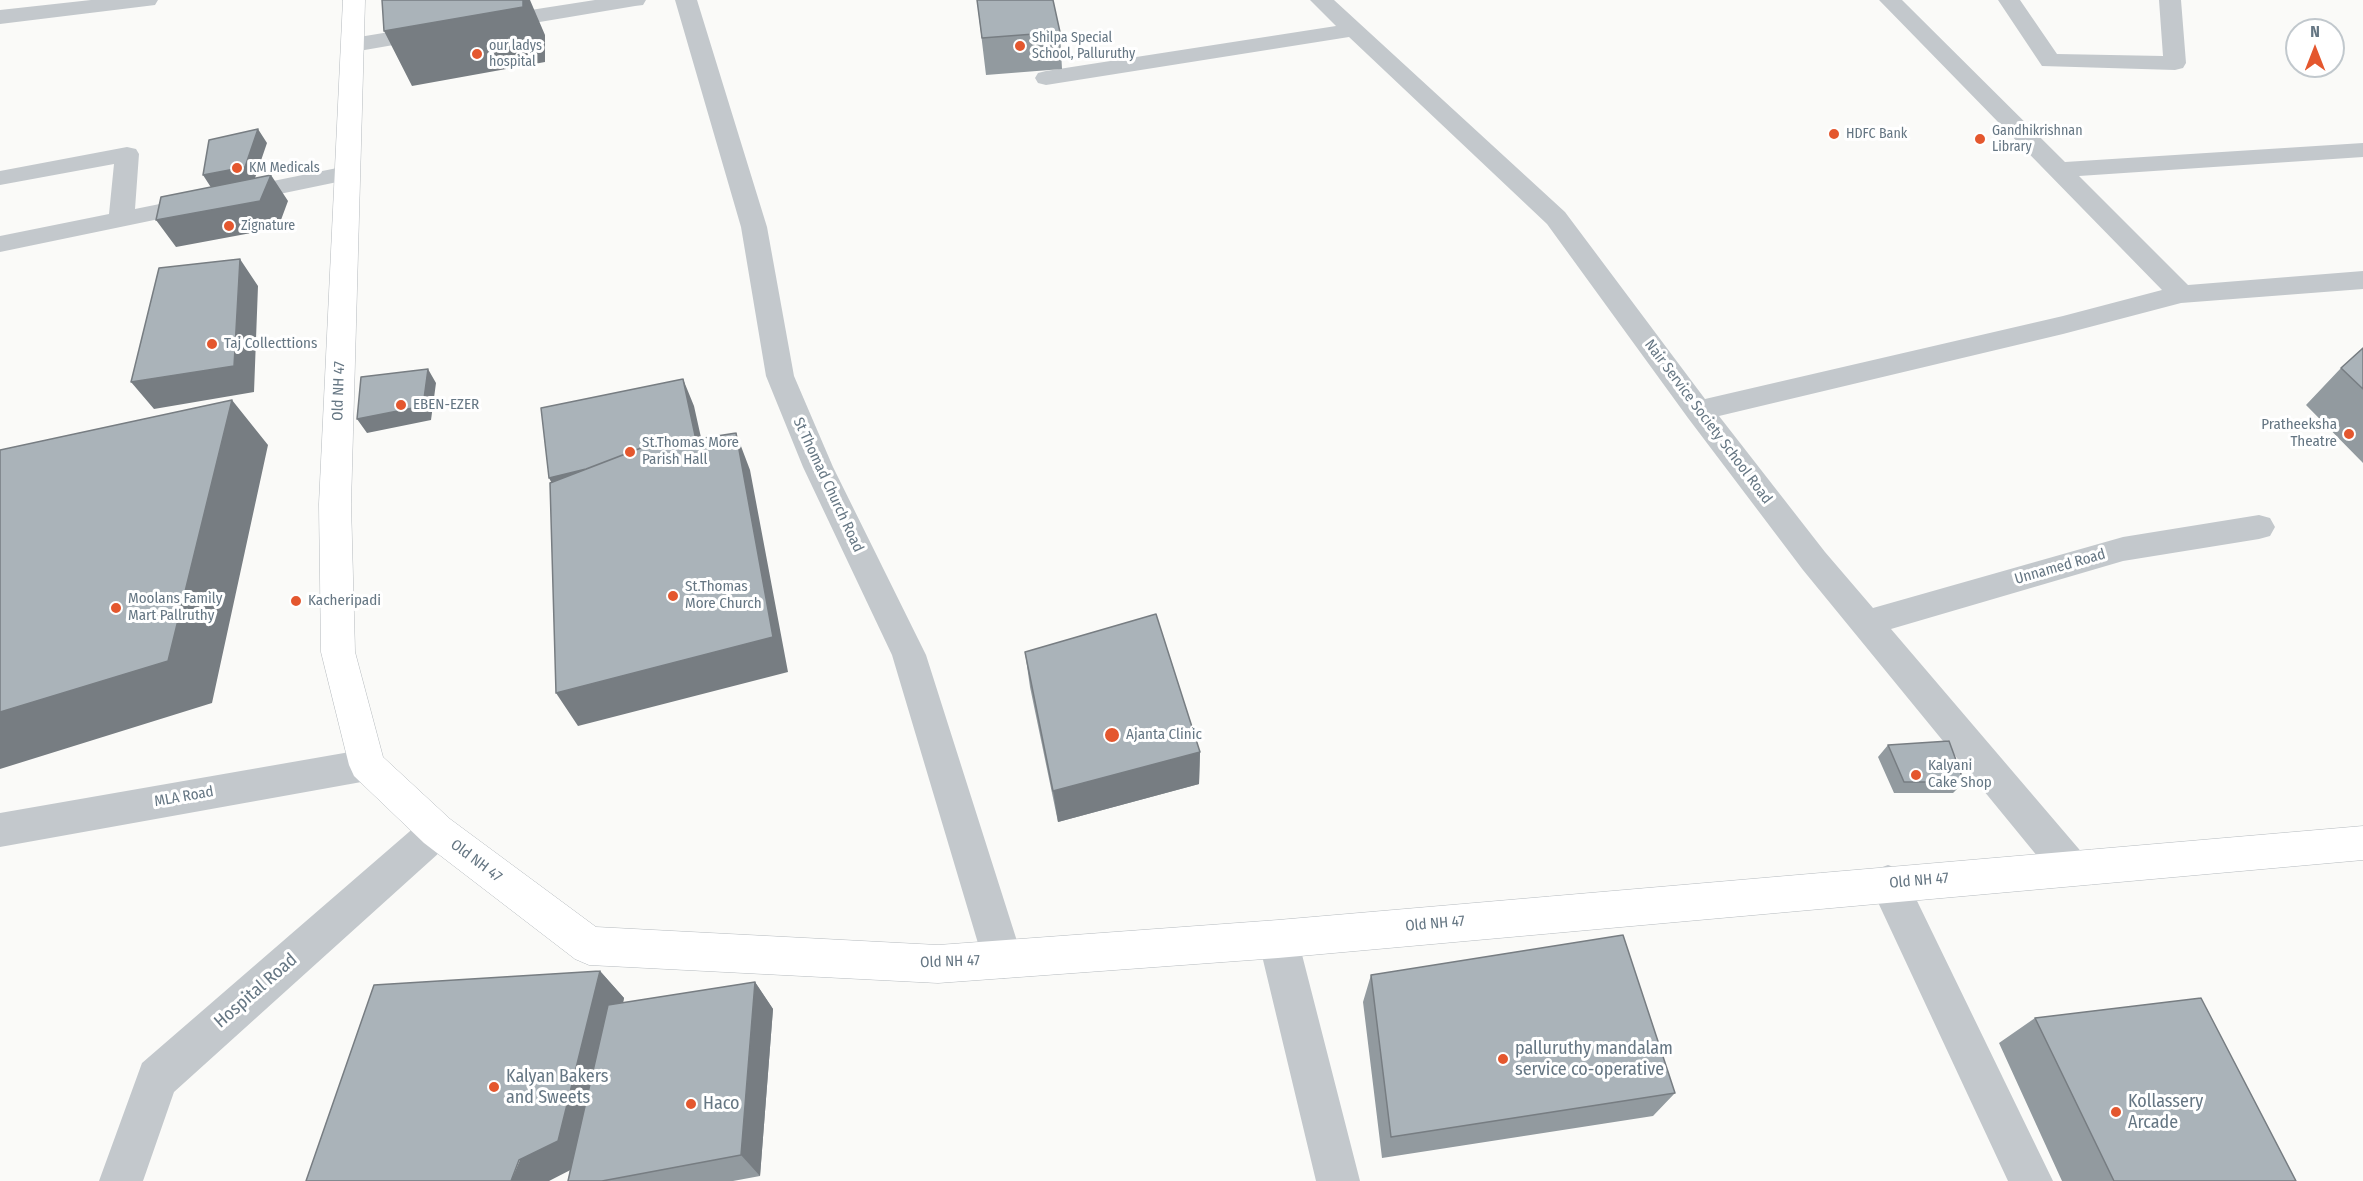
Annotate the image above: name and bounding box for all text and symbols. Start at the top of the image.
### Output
north arrow [2285,18,2345,78]
text: N [2310,22,2320,41]
place label: Shilpa Special School, Palluruthy [1032,30,1135,62]
place label: our ladys hospital [489,38,542,70]
marker: Shilpa Special School, Palluruthy [1013,39,1027,53]
marker: our ladys hospital [470,47,484,61]
place label: Gandhikrishnan Library [1992,123,2083,156]
place label: HDFC Bank [1846,126,1907,142]
marker: HDFC Bank [1827,127,1841,141]
marker: Gandhikrishnan Library [1973,132,1987,146]
place label: KM Medicals [249,160,320,176]
marker: KM Medicals [230,161,244,175]
place label: Zignature [241,218,295,234]
marker: Zignature [222,219,236,233]
place label: Taj Collecttions [224,335,317,353]
street label: Nair Service Society School Road [1640,336,1776,508]
marker: Taj Collecttions [205,337,219,351]
street label: Old NH 47 [329,361,349,421]
place label: EBEN-EZER [413,396,479,414]
marker: EBEN-EZER [394,398,408,412]
street label: St Thomad Church Road [789,415,867,555]
place label: Pratheeksha Theatre [2261,416,2337,451]
marker: Pratheeksha Theatre [2342,427,2356,441]
place label: St.Thomas More Parish Hall [642,434,739,469]
marker: St.Thomas More Parish Hall [623,445,637,459]
street label: Unnamed Road [2013,545,2107,589]
place label: St.Thomas More Church [685,578,762,613]
marker: St.Thomas More Church [666,589,680,603]
place label: Moolans Family Mart Pallruthy [128,590,222,625]
place label: Kacheripadi [308,592,381,610]
marker: Kacheripadi [289,594,303,608]
marker: Moolans Family Mart Pallruthy [109,601,123,615]
marker: Ajanta Clinic [1103,726,1121,744]
place label: Ajanta Clinic [1126,726,1202,744]
place label: Kalyani Cake Shop [1928,757,1992,792]
marker: Kalyani Cake Shop [1909,768,1923,782]
street label: MLA Road [153,783,215,811]
street label: Old NH 47 [447,836,505,886]
street label: Old NH 47 [1889,869,1949,893]
street label: Old NH 47 [1405,912,1465,936]
street label: Hospital Road [210,949,302,1033]
street label: Old NH 47 [920,952,980,972]
place label: palluruthy mandalam service co-operative [1515,1038,1673,1080]
marker: palluruthy mandalam service co-operative [1496,1052,1510,1066]
place label: Kalyan Bakers and Sweets [506,1066,608,1108]
marker: Kalyan Bakers and Sweets [487,1080,501,1094]
place label: Kollassery Arcade [2128,1091,2203,1134]
place label: Haco [703,1093,740,1115]
marker: Haco [684,1097,698,1111]
marker: Kollassery Arcade [2109,1105,2123,1119]

